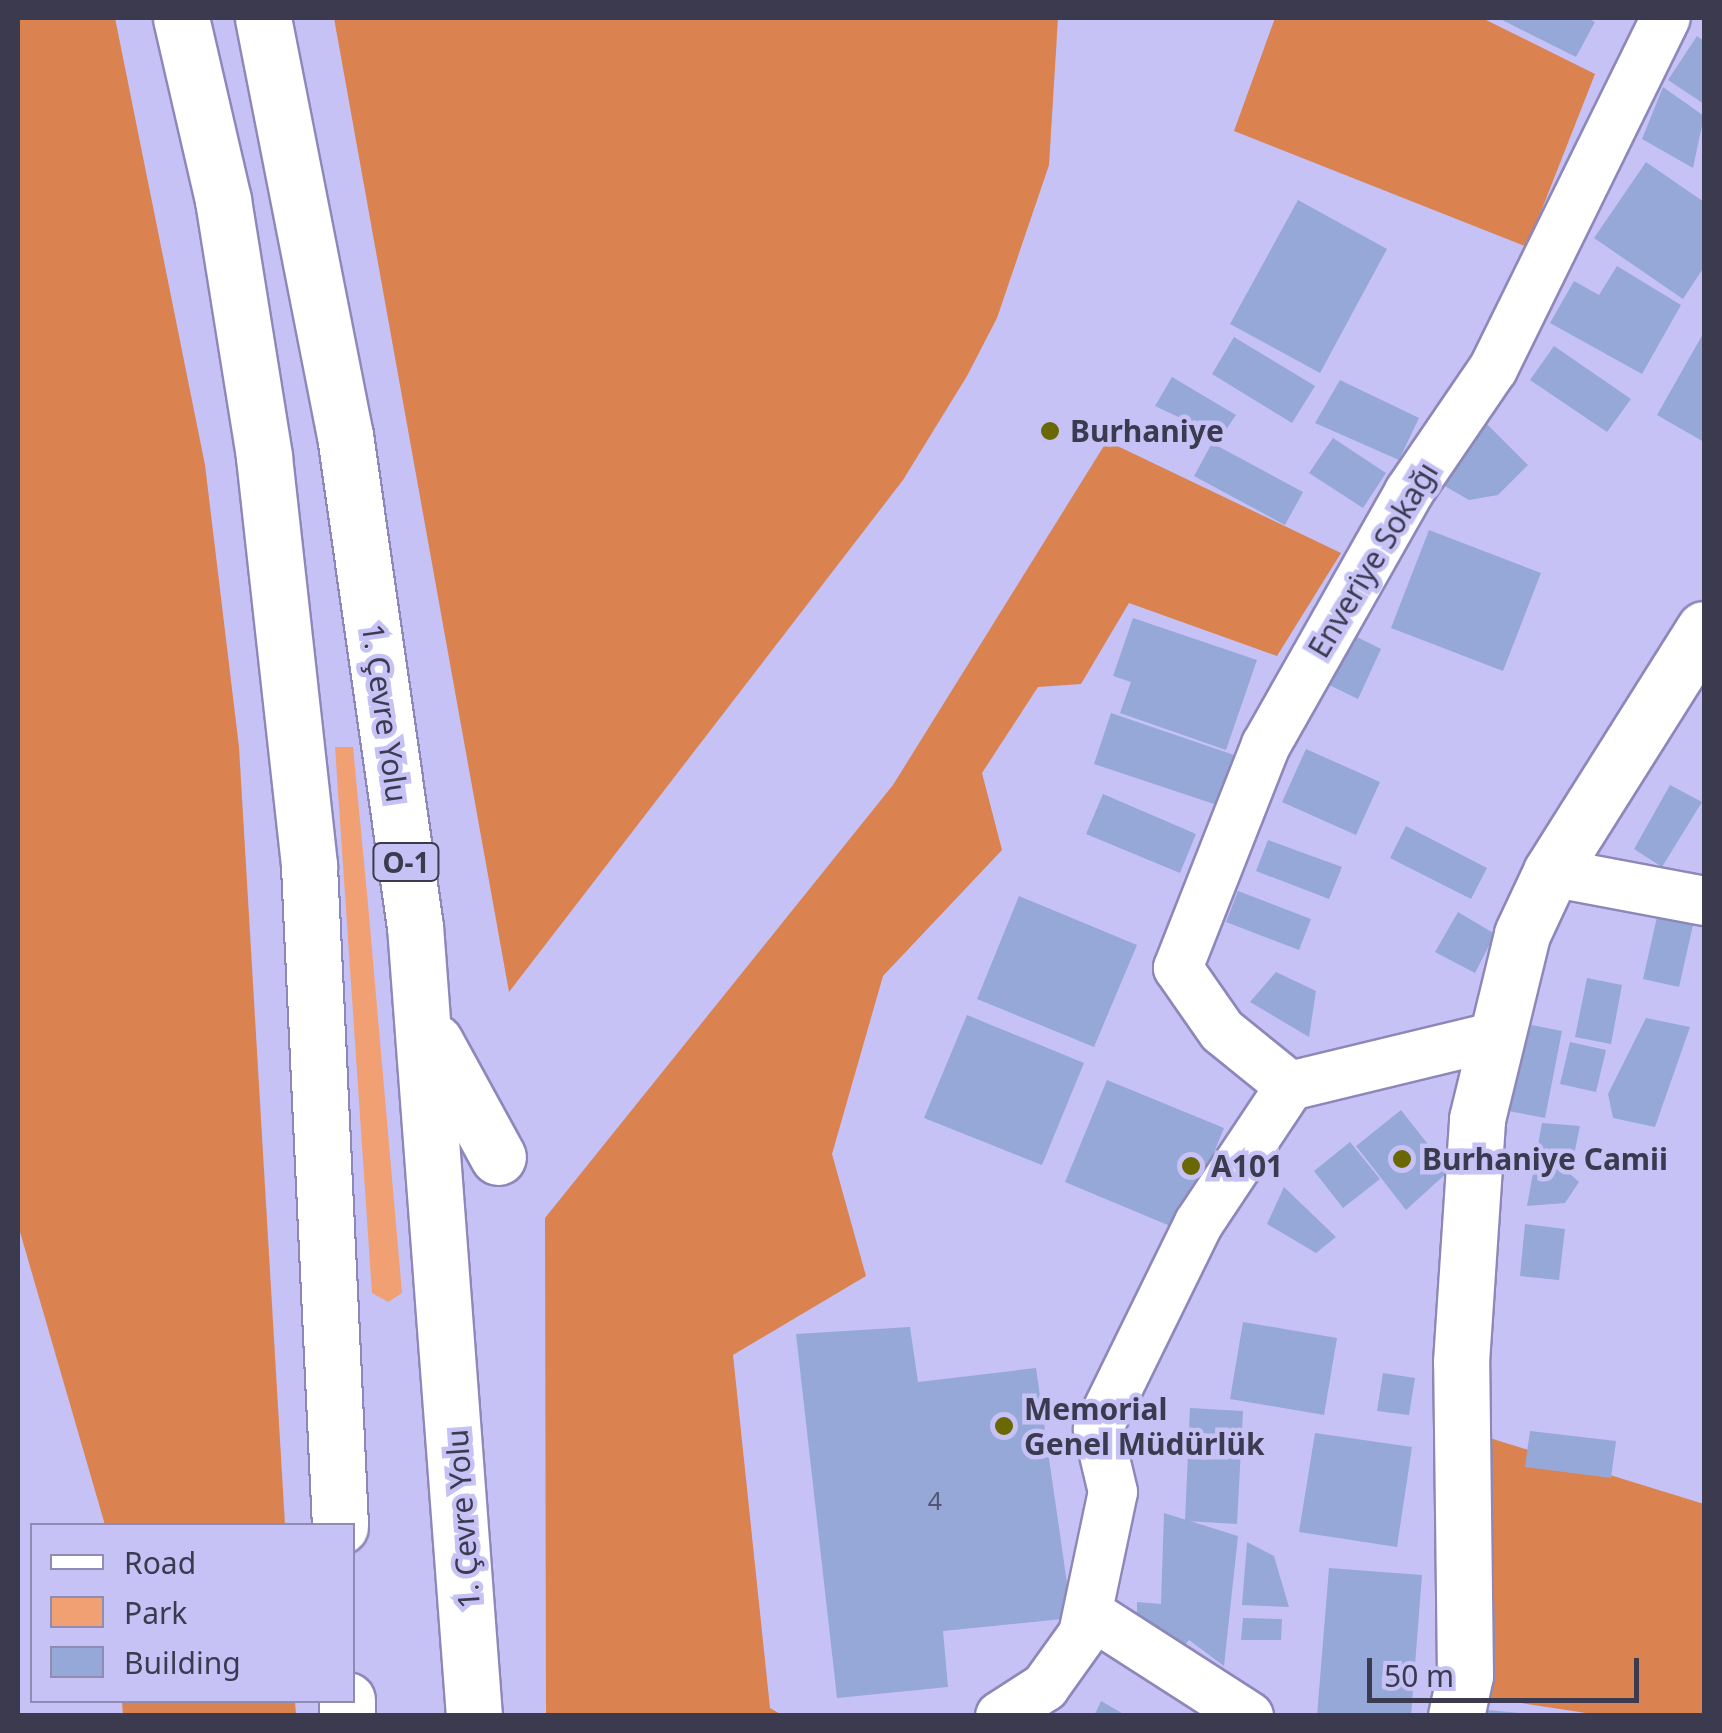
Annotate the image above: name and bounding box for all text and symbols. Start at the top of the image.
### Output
place label: Burhaniye [1070,413,1224,449]
marker: Burhaniye [1039,420,1061,442]
street label: Enveriye Sokağı [1301,456,1445,664]
street label: 1. Çevre Yolu [355,621,415,805]
road number: O-1 [371,839,441,885]
place label: Burhaniye Camii [1422,1141,1668,1177]
place label: A101 [1211,1148,1283,1184]
marker: Burhaniye Camii [1391,1148,1413,1170]
marker: A101 [1180,1155,1202,1177]
place label: Memorial Genel Müdürlük [1024,1391,1264,1462]
marker: Memorial Genel Müdürlük [993,1415,1015,1437]
street label: 1. Çevre Yolu [439,1428,487,1610]
house number: 4 [928,1485,942,1515]
legend [30,1523,355,1703]
text: Road [124,1542,196,1583]
text: Park [124,1592,187,1633]
scale bar [1372,1638,1644,1700]
text: Building [124,1642,241,1683]
text: 50 m [1384,1655,1454,1696]

